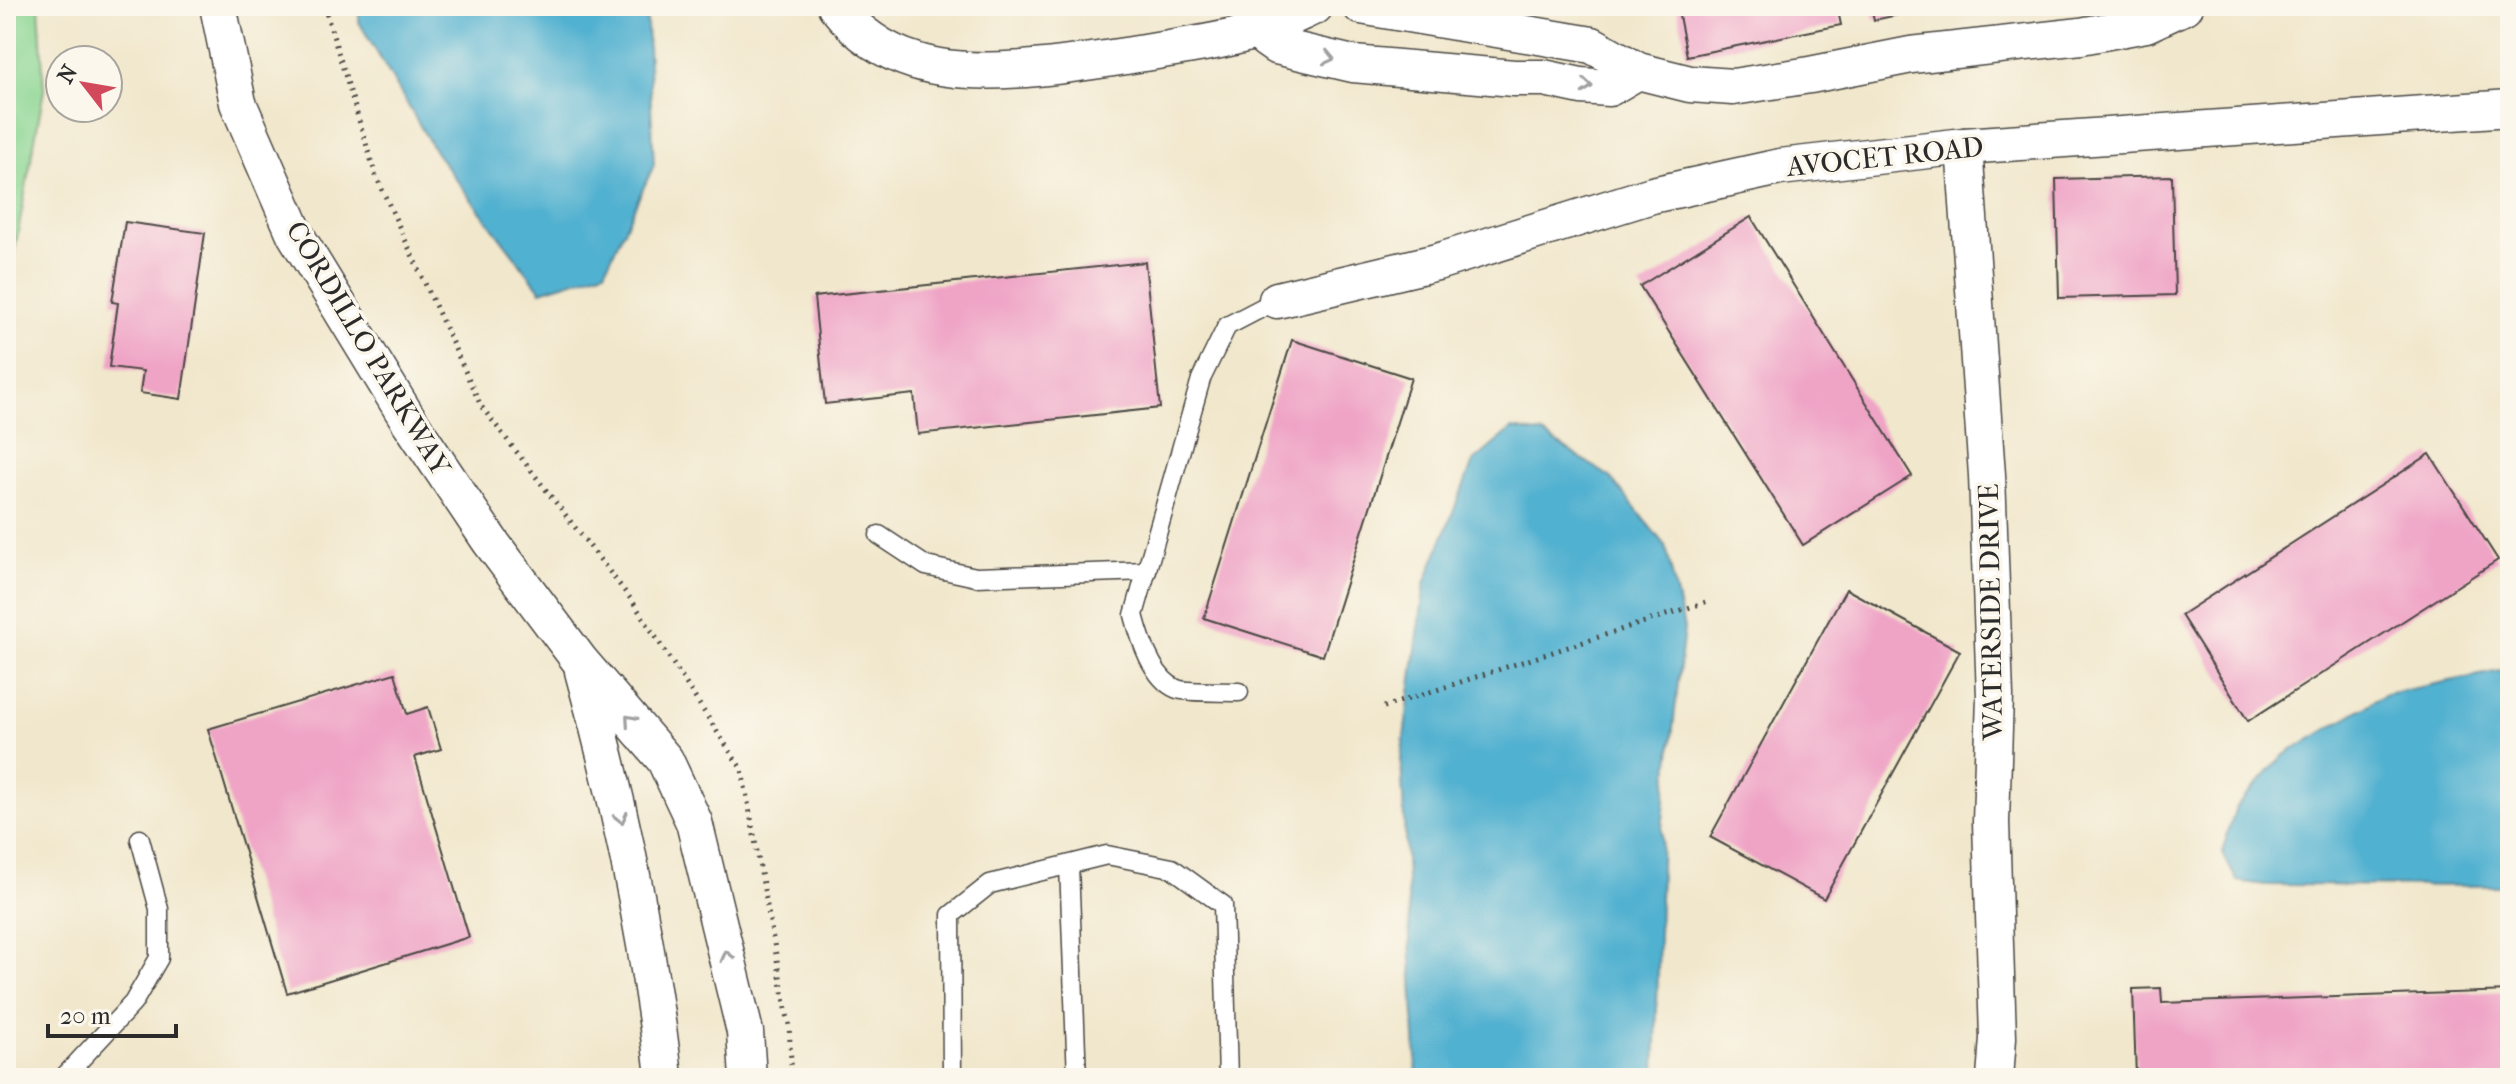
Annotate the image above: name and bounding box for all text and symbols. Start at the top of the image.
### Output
north arrow [44,44,124,124]
one-way arrow [1322,49,1335,66]
text: N [52,60,83,88]
one-way arrow [1581,77,1594,94]
street label: AVOCET ROAD [1784,130,1985,183]
street label: CORDILLO PARKWAY [279,215,458,482]
street label: WATERSIDE DRIVE [1972,483,2009,742]
one-way arrow [626,714,640,729]
one-way arrow [612,811,629,824]
one-way arrow [719,950,736,964]
scale bar [48,988,176,1038]
text: 20 m [60,1002,111,1030]

